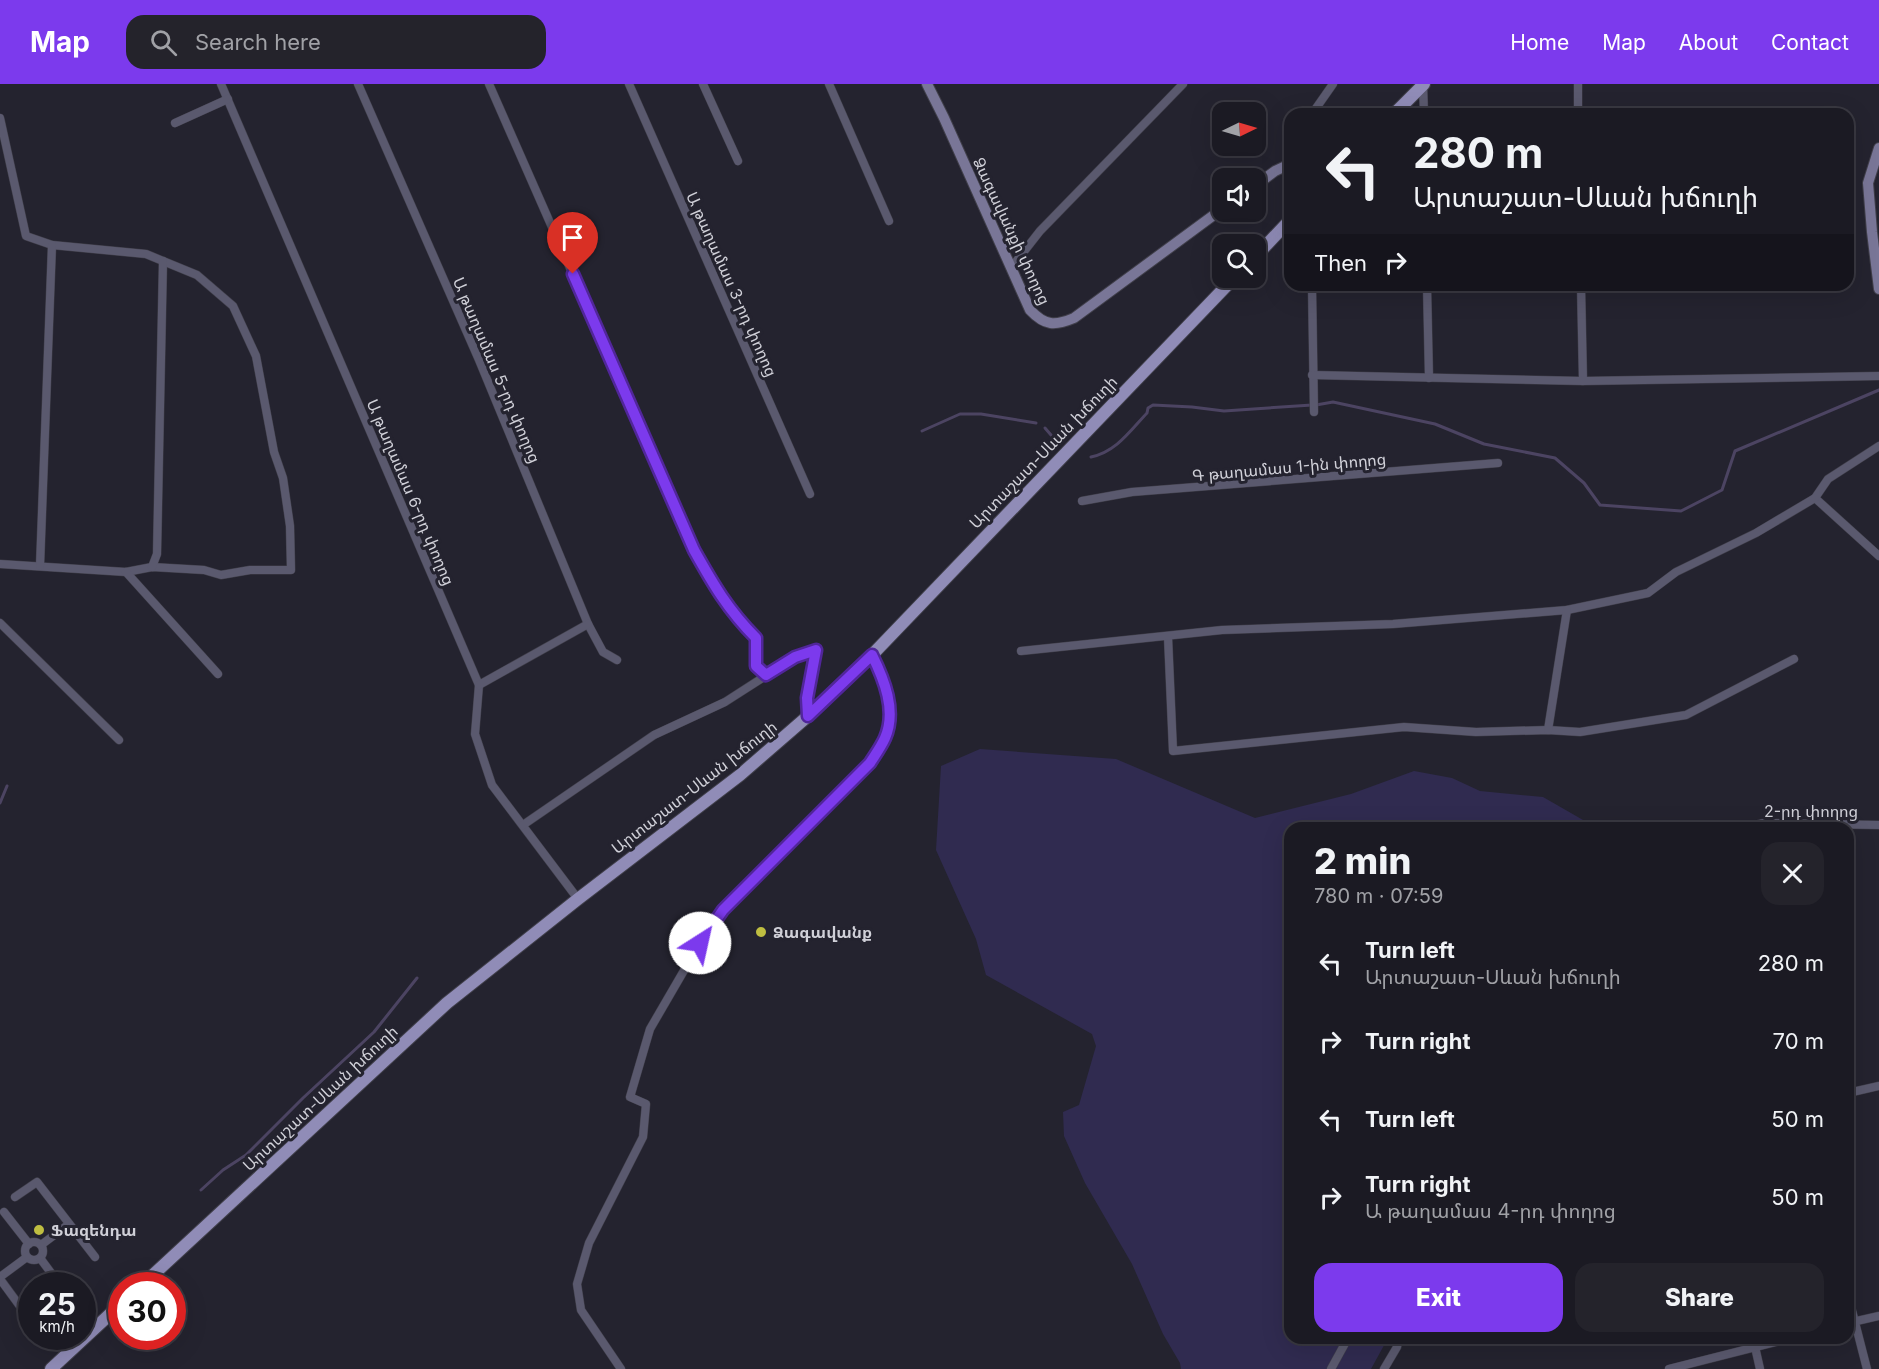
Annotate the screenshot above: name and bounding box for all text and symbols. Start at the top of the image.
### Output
search box [126,15,546,69]
text: Map [30,25,90,59]
icon: search [147,26,180,59]
text: Search here [195,29,321,55]
text: Home [1510,30,1569,55]
text: Map [1602,30,1646,55]
text: About [1679,30,1738,55]
text: Contact [1771,30,1849,55]
north arrow [1212,102,1266,156]
map controls [1212,102,1266,288]
text: 280 m [1413,127,1543,178]
icon: left [1314,132,1392,210]
street label: Ձագավանքի փողոց [969,154,1055,308]
button: sound [1212,168,1266,222]
text: Արտաշատ-Սևան խճուղի [1413,181,1758,214]
street label: Ա թաղամաս 3-րդ փողոց [682,188,782,380]
pin [547,212,598,274]
icon: arrive [556,221,589,254]
button: search [1212,234,1266,288]
icon: right [1379,246,1412,279]
text: Then [1314,250,1367,276]
street label: Ա թաղամաս 5-րդ փողոց [449,274,545,466]
street label: Արտաշատ-Սևան խճուղի [965,372,1121,532]
street label: Ա թաղամաս 6-րդ փողոց [363,396,459,588]
street label: Գ թաղամաս 1-ին փողոց [1191,449,1387,485]
street label: Արտաշատ-Սևան խճուղի [607,716,781,858]
street label: 2-րդ փողոց [1764,801,1858,821]
text: 2 min [1314,839,1411,883]
button: close [1761,842,1824,905]
text: 780 m · 07:59 [1314,884,1443,908]
position arrow [668,911,732,975]
place label: Ձագավանք [773,922,872,942]
marker: Ձագավանք [754,925,768,939]
text: Turn left [1365,937,1455,963]
icon: left [1314,947,1347,980]
text: 280 m [1758,950,1824,976]
text: Արտաշատ-Սևան խճուղի [1365,965,1621,989]
street label: Արտաշատ-Սևան խճուղի [238,1021,402,1175]
icon: right [1314,1025,1347,1058]
text: Turn right [1365,1028,1471,1054]
text: 70 m [1773,1028,1824,1054]
icon: left [1314,1103,1347,1136]
text: Turn left [1365,1106,1455,1132]
text: 50 m [1771,1106,1824,1132]
text: Turn right [1365,1171,1471,1197]
icon: right [1314,1181,1347,1214]
text: 50 m [1771,1184,1824,1210]
text: Ա թաղամաս 4-րդ փողոց [1365,1199,1616,1223]
place label: Ֆազենդա [51,1220,137,1240]
marker: Ֆազենդա [32,1223,46,1237]
button: Exit [1314,1263,1563,1332]
button: Share [1575,1263,1824,1332]
speed limit sign: 30 [108,1272,186,1350]
text: 25 [38,1286,76,1322]
text: km/h [39,1317,75,1336]

